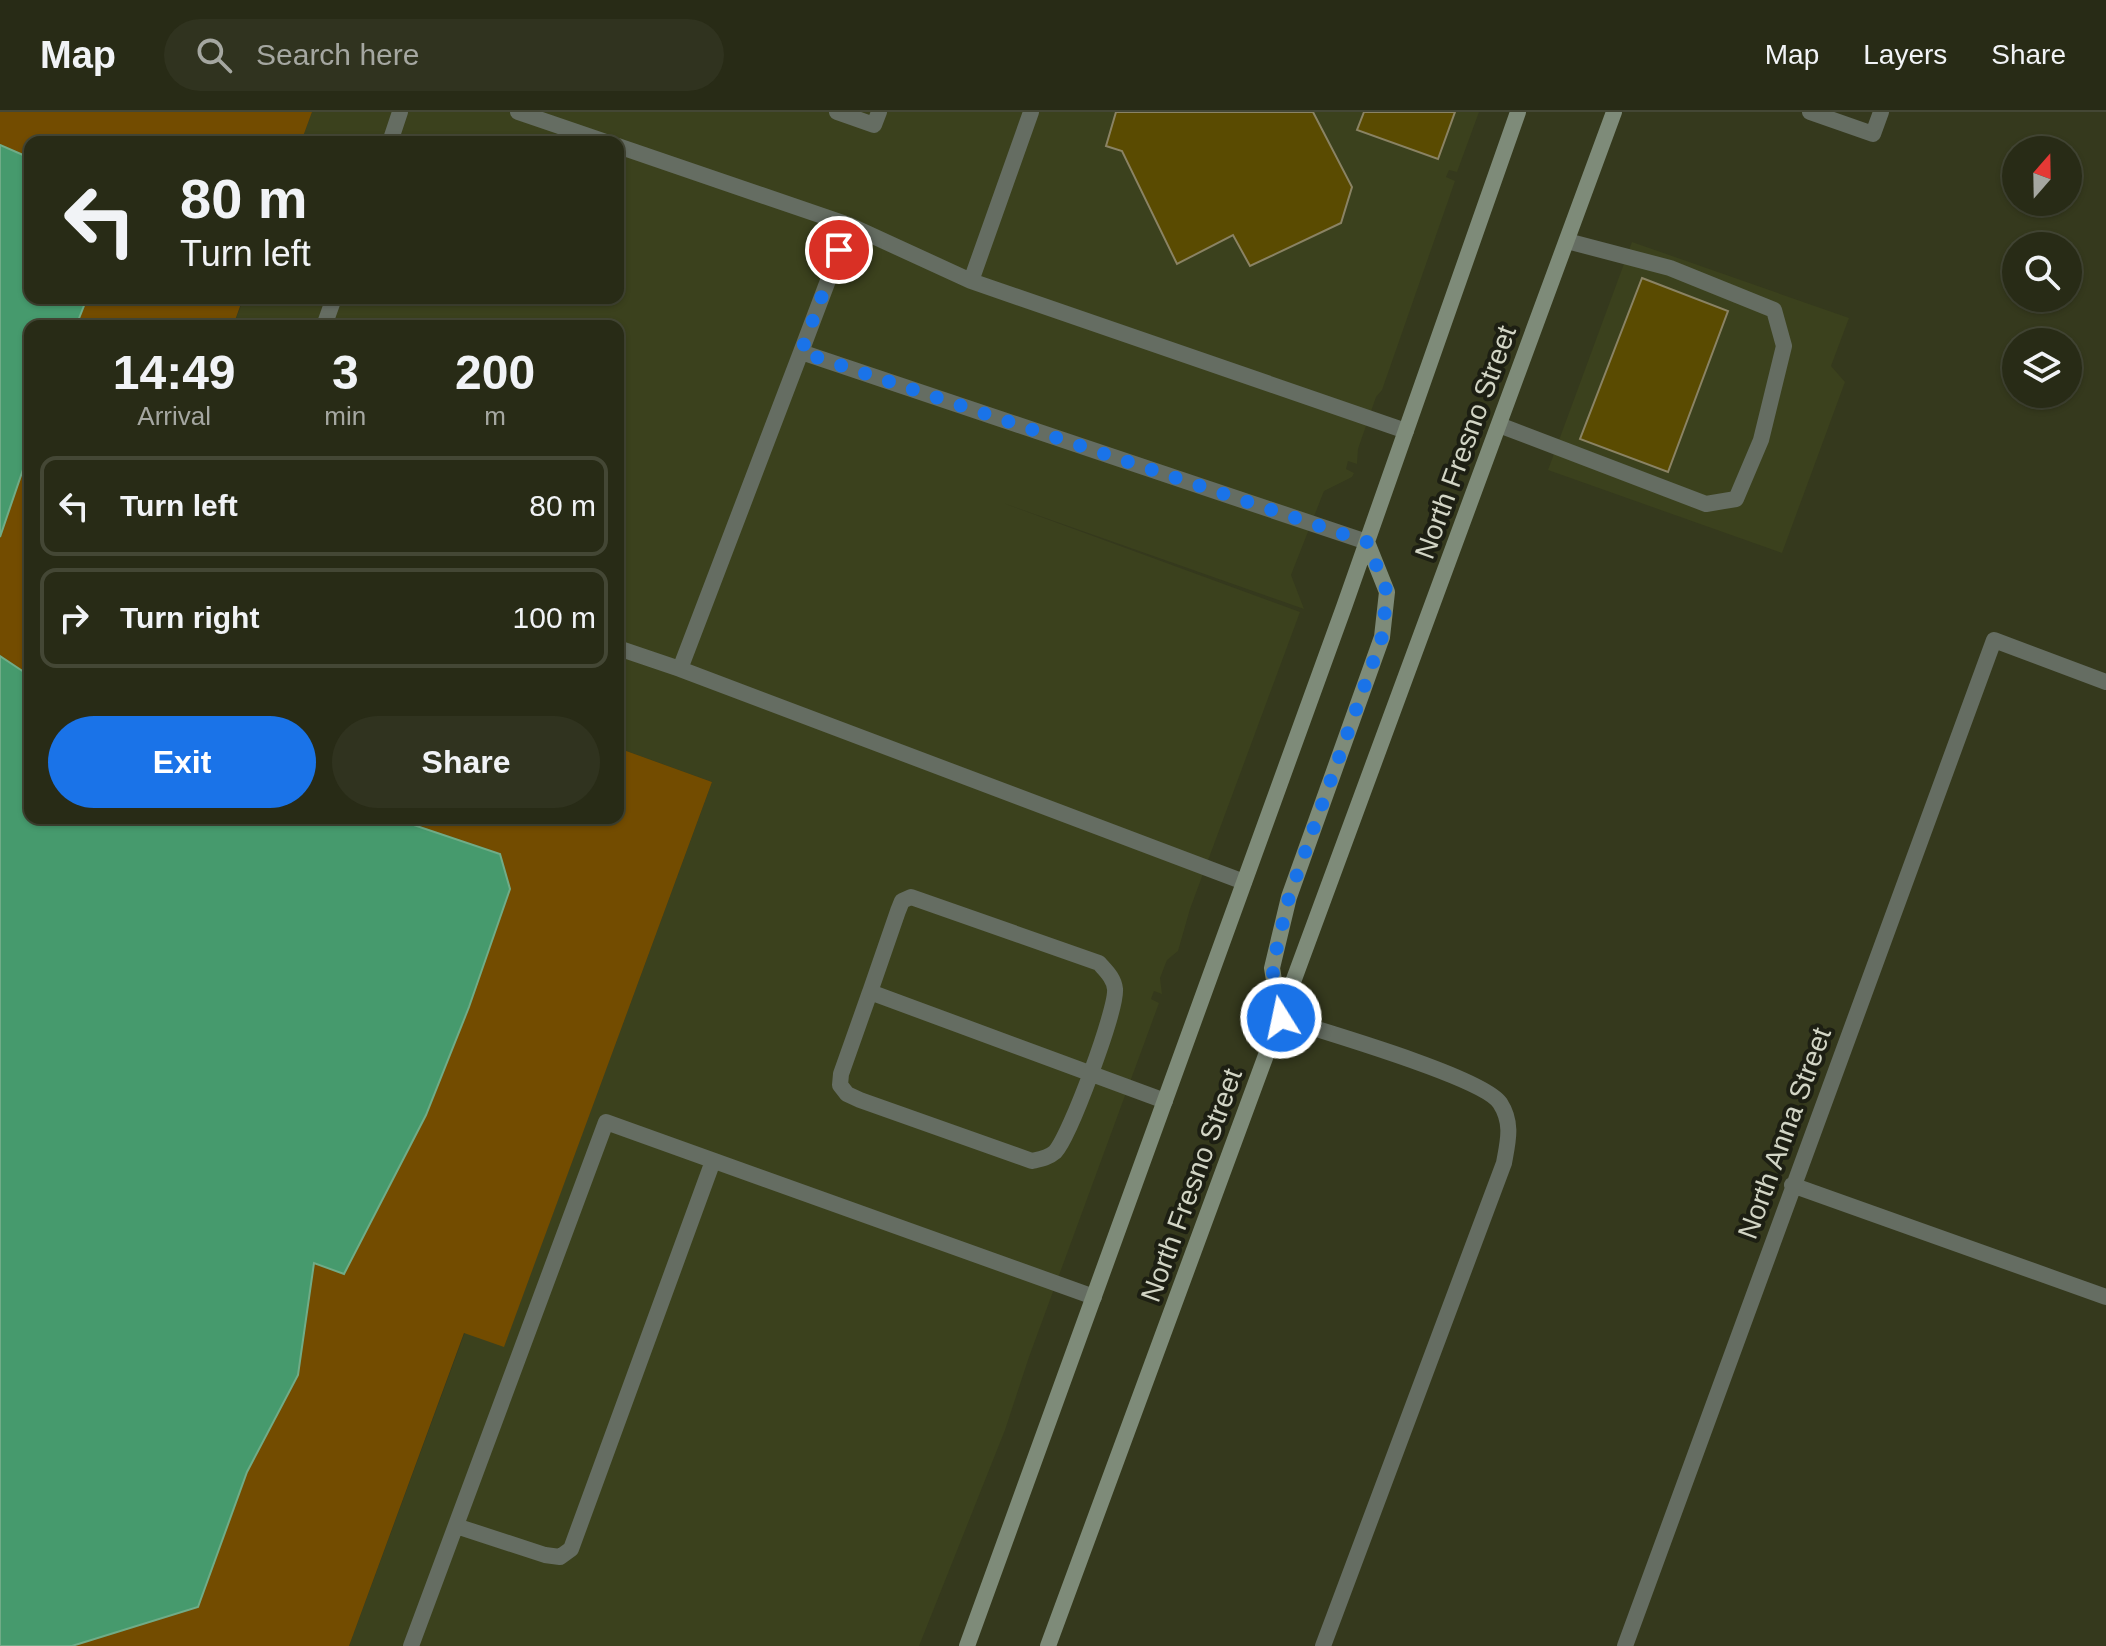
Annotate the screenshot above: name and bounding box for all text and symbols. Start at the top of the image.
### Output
search box [164,19,724,91]
icon: search [192,33,236,77]
text: Map [40,34,116,76]
text: Search here [256,38,419,71]
text: Map [1765,39,1819,70]
text: Layers [1863,39,1947,70]
text: Share [1991,39,2066,70]
north arrow [2002,136,2082,216]
map controls [2002,136,2082,408]
text: 80 m [180,167,308,230]
icon: left [48,168,152,272]
pin [805,216,873,284]
icon: arrive [817,228,861,272]
button: search [2002,232,2082,312]
text: Turn left [180,233,311,274]
street label: North Fresno Street [1409,321,1522,563]
button: layers [2002,328,2082,408]
text: 14:49 [113,346,236,399]
text: 3 [332,346,359,399]
text: 200 [455,346,535,399]
text: Arrival [137,401,211,431]
text: min [324,401,366,431]
text: m [484,401,506,431]
icon: left [52,484,96,528]
text: Turn left [120,489,238,522]
text: 80 m [529,489,596,522]
icon: right [52,596,96,640]
text: Turn right [120,601,259,634]
text: 100 m [513,601,596,634]
button: Exit [48,716,316,808]
button: Share [332,716,600,808]
position arrow [1239,976,1323,1060]
street label: North Anna Street [1732,1023,1837,1243]
street label: North Fresno Street [1135,1064,1248,1306]

